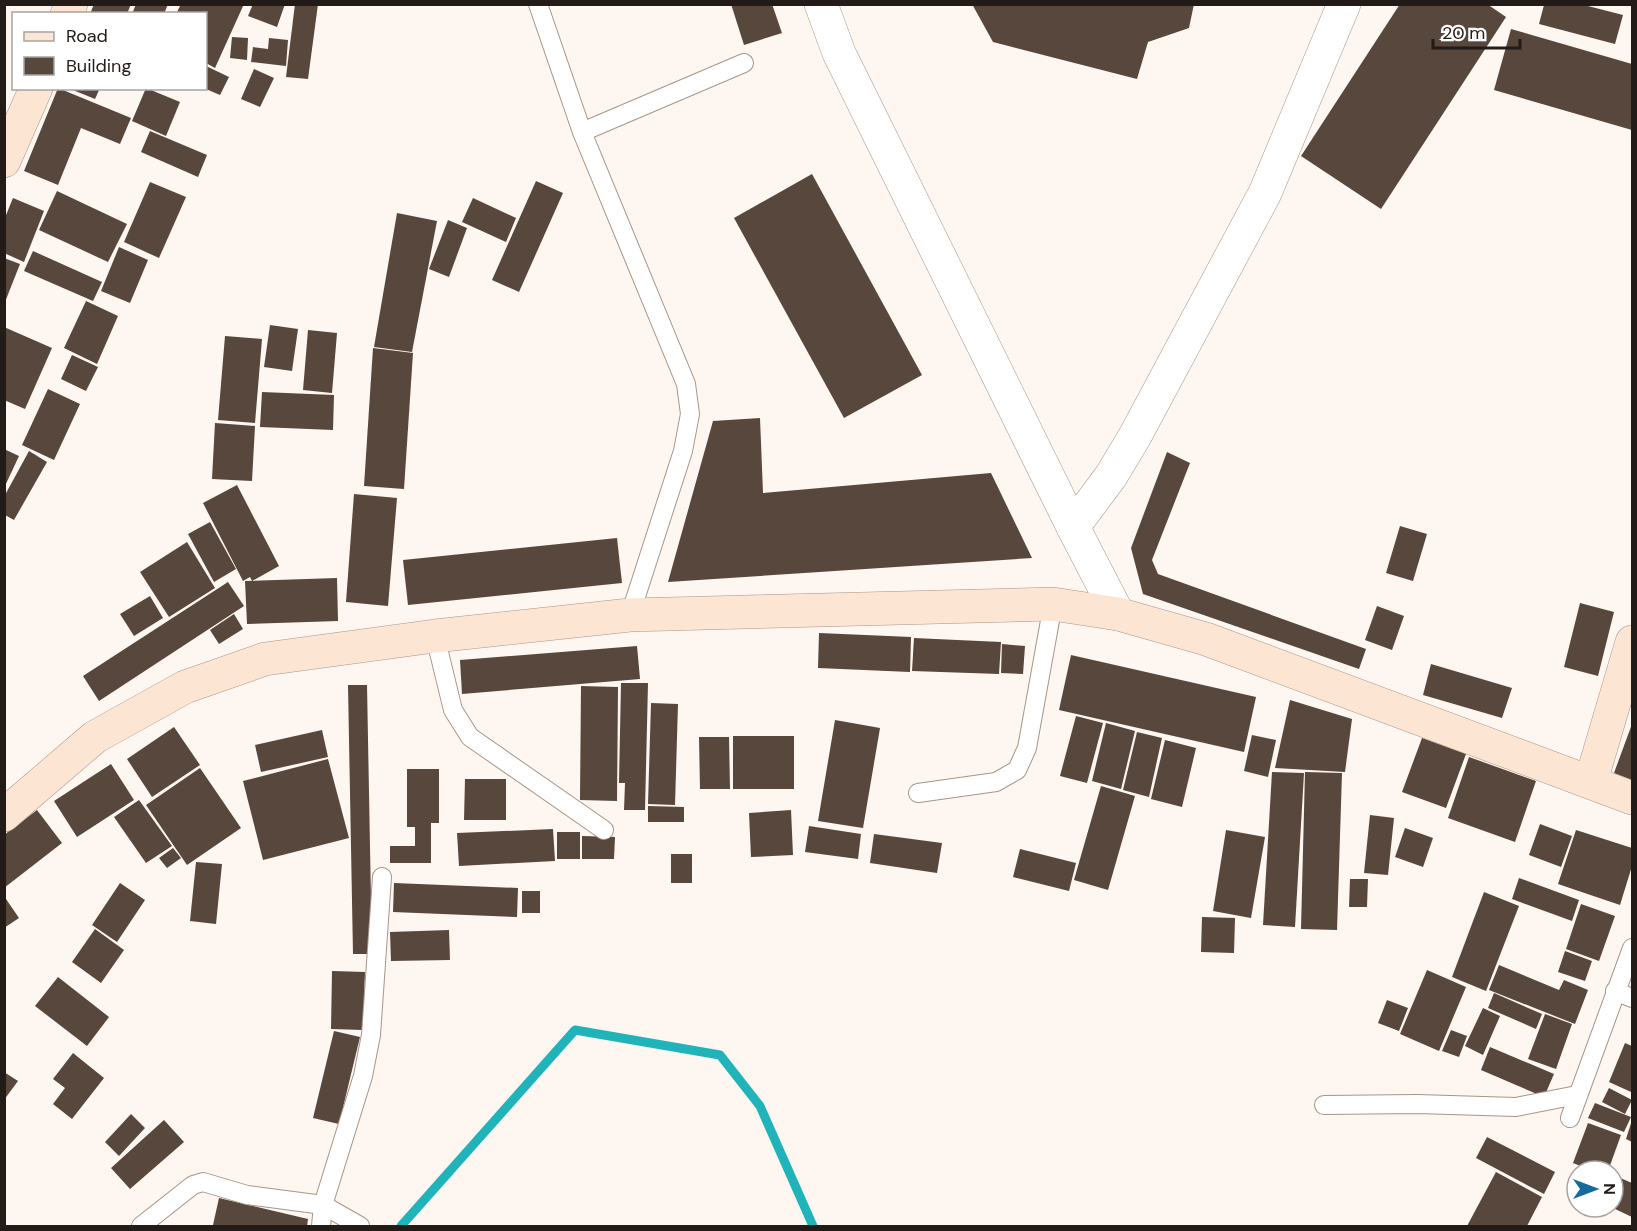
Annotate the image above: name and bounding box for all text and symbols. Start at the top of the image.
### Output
legend [12,12,207,90]
scale bar [1433,12,1520,50]
text: 20 m [1442,21,1485,45]
text: Road [66,24,108,48]
text: Building [66,54,131,78]
north arrow [1565,1159,1625,1219]
text: N [1599,1183,1620,1195]

